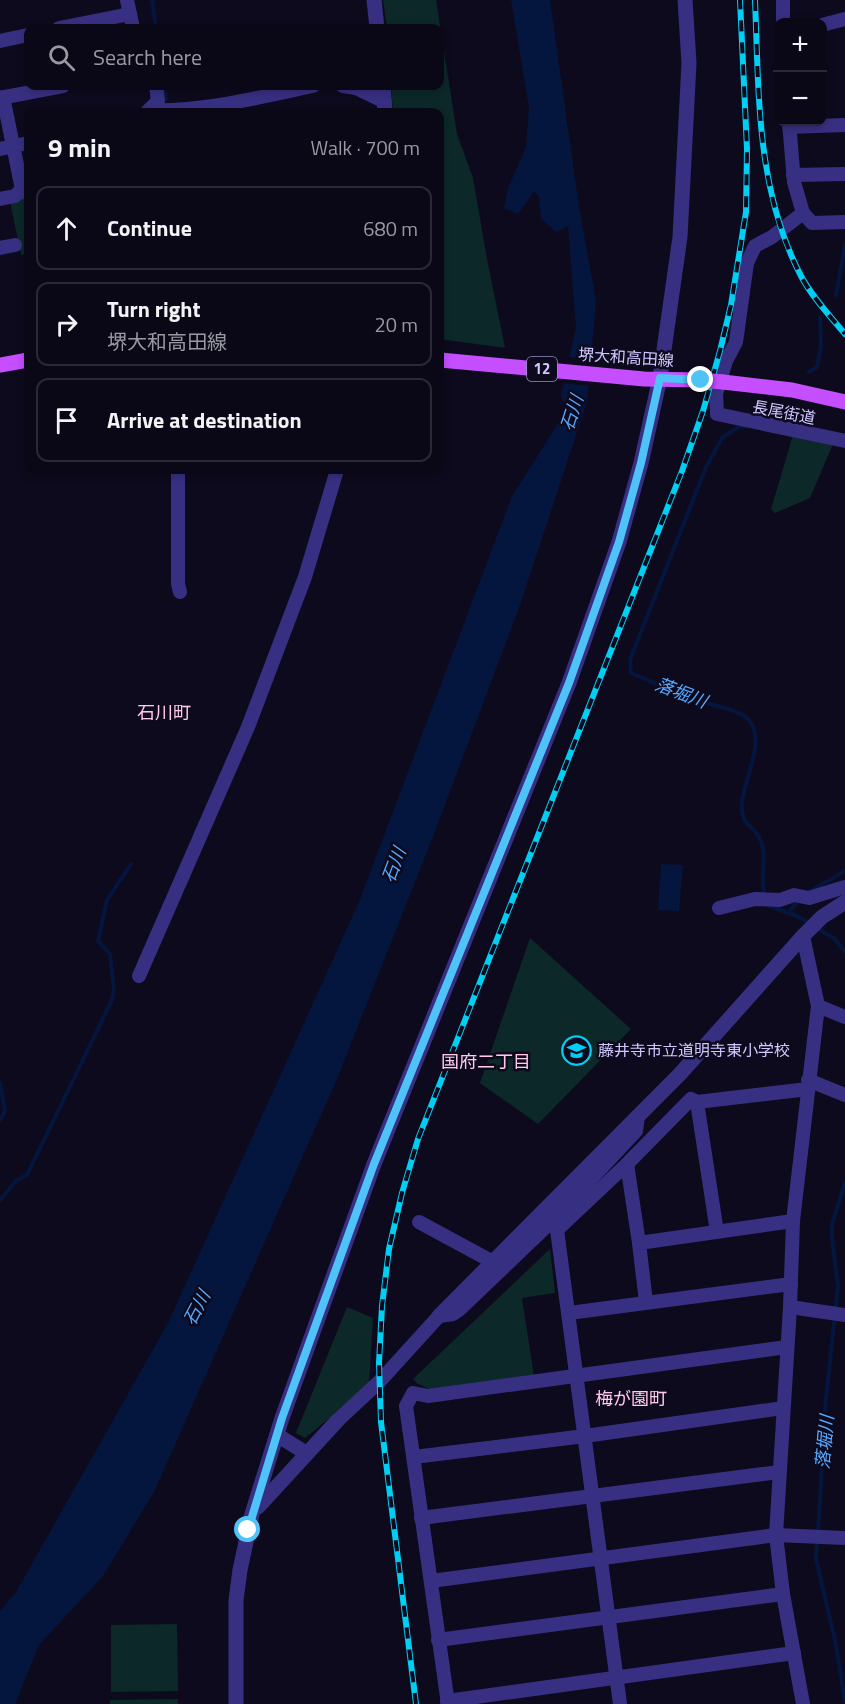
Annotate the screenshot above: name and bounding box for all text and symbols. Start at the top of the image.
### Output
map controls [773,18,827,126]
button: + [773,18,827,72]
search box [24,24,444,90]
text: Search here [93,40,202,74]
icon: search [45,41,78,74]
button: − [773,72,827,126]
text: 9 min [48,128,111,167]
text: Walk · 700 m [311,132,420,163]
text: Continue [107,211,192,245]
icon: ahead [50,212,83,245]
text: 680 m [363,213,418,244]
text: Turn right [107,292,201,326]
icon: right [50,308,83,341]
text: 20 m [374,309,418,340]
text: 堺大和高田線 [107,326,227,357]
street label: 堺大和高田線 [577,342,675,372]
road number: 12 [527,357,557,381]
route end [687,366,713,392]
water label: 石川 [553,390,591,434]
street label: 長尾街道 [750,394,818,430]
text: Arrive at destination [107,403,302,437]
icon: arrive [50,404,83,437]
water label: 落堀川 [651,670,713,716]
district label: 石川町 [137,699,191,726]
water label: 石川 [374,841,413,886]
school or university icon: 藤井寺市立道明寺東小学校 [561,1034,593,1066]
place label: 藤井寺市立道明寺東小学校 [598,1038,790,1062]
district label: 国府二丁目 [441,1048,531,1075]
water label: 石川 [176,1284,218,1330]
district label: 梅が園町 [595,1385,667,1412]
water label: 落堀川 [809,1412,840,1470]
route start [234,1516,260,1542]

